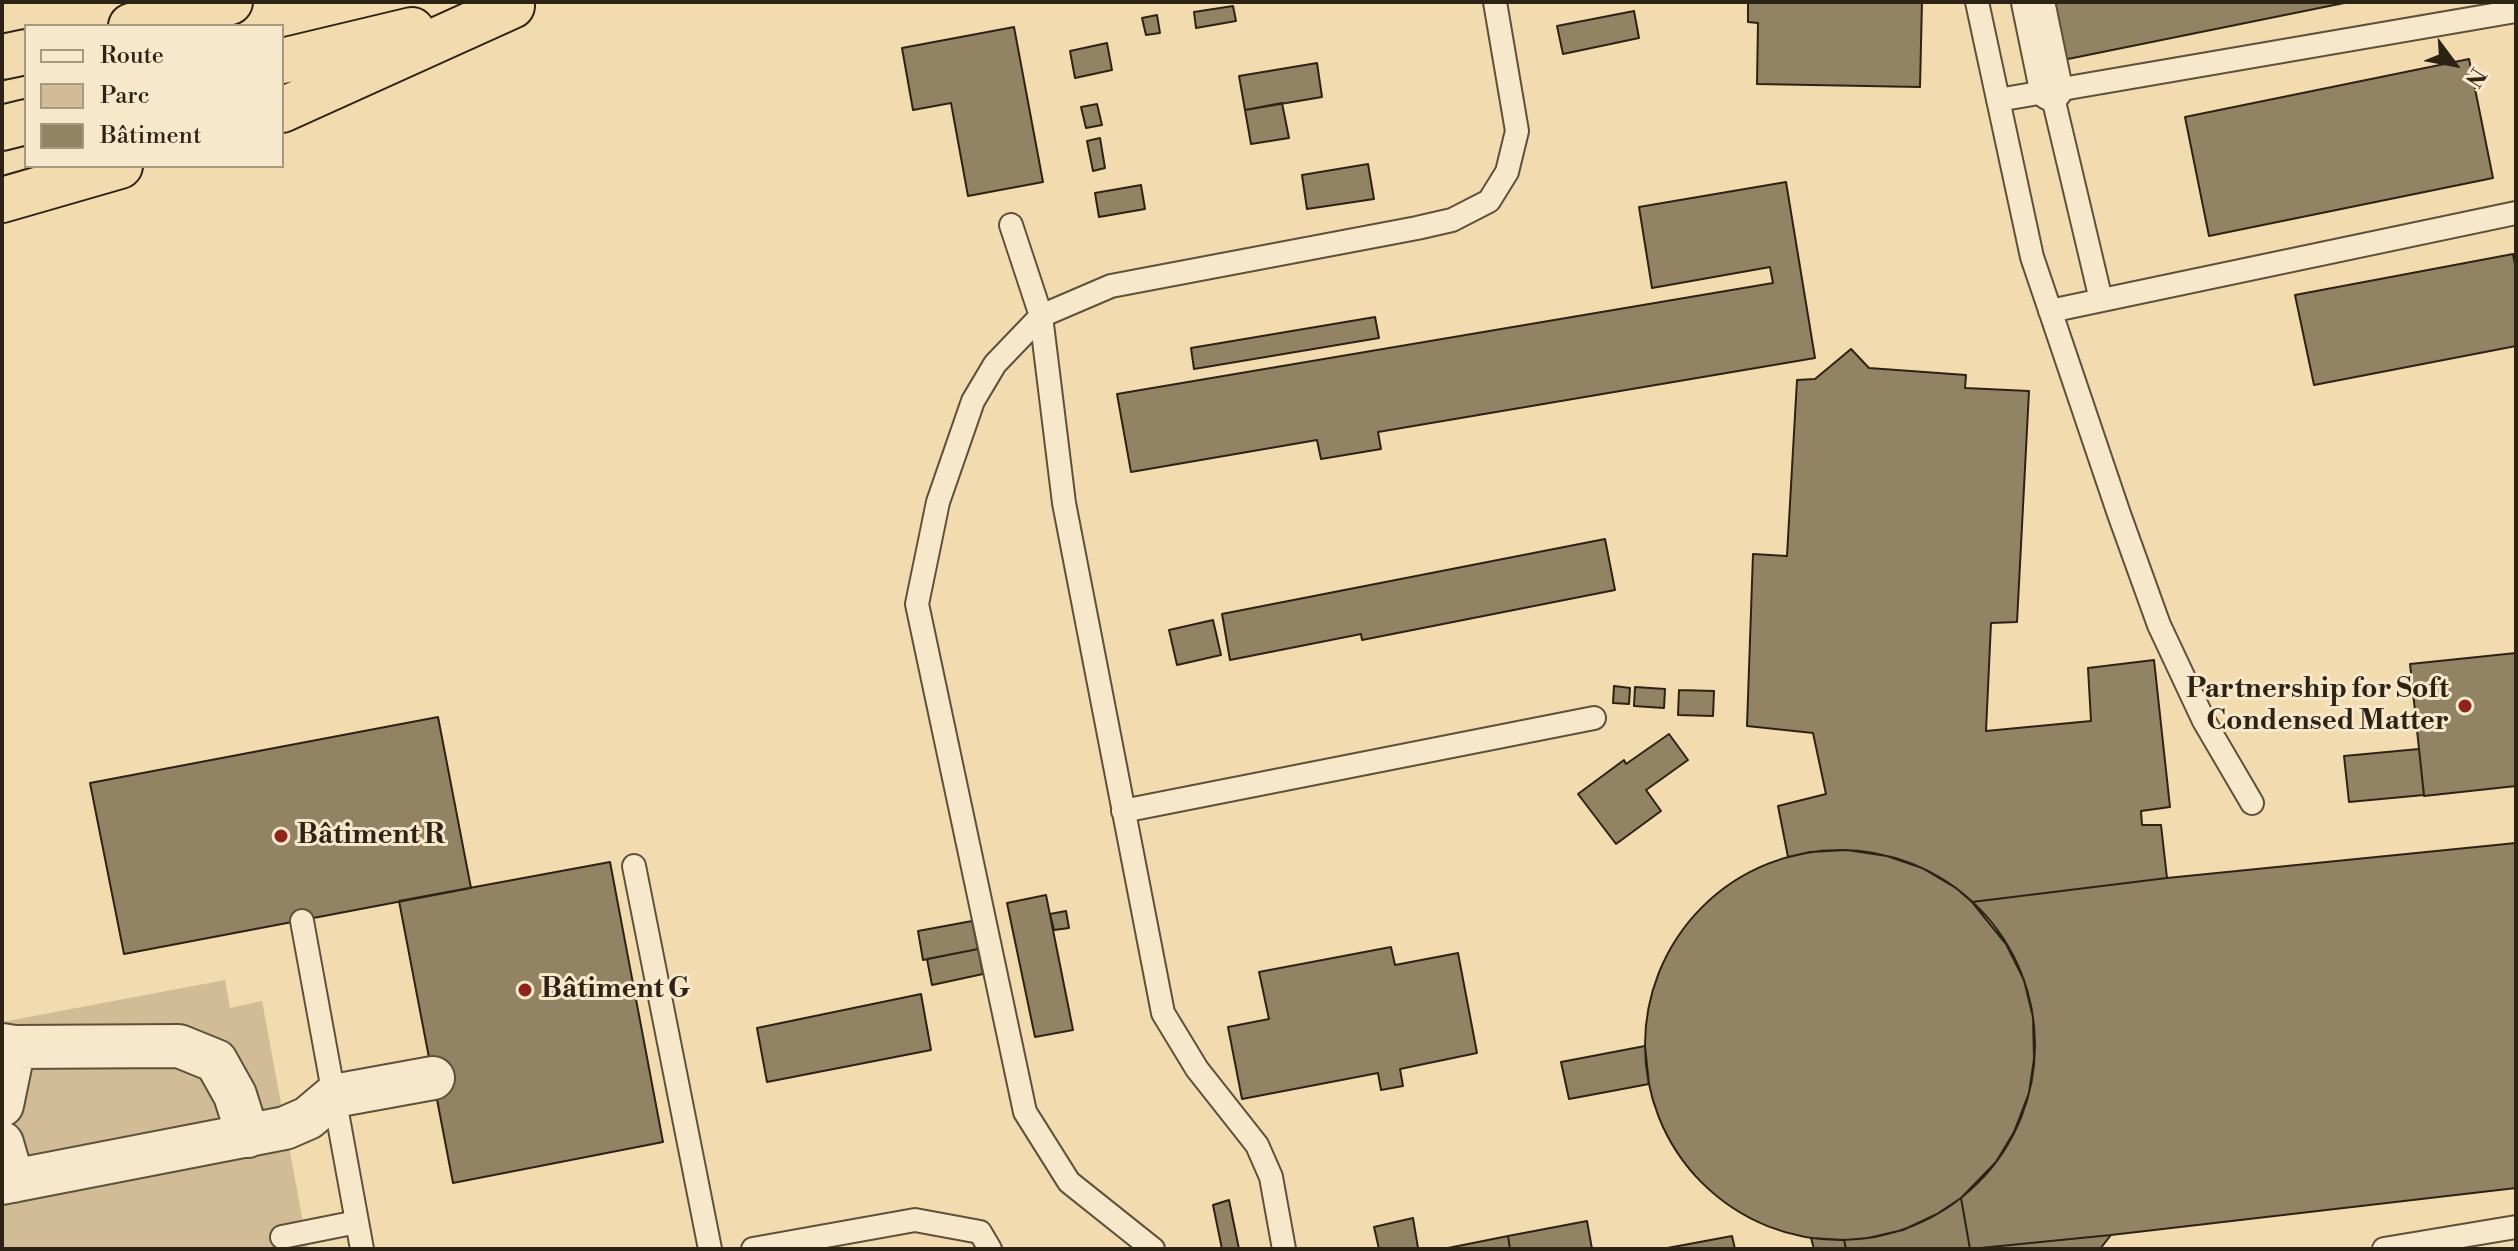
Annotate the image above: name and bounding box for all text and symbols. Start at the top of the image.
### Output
legend [24,24,284,168]
north arrow [2414,24,2494,104]
text: Route [100,41,164,71]
text: N [2459,62,2491,92]
text: Parc [100,81,150,111]
text: Bâtiment [100,121,201,151]
place label: Partnership for Soft Condensed Matter [2186,673,2449,739]
marker: Partnership for Soft Condensed Matter [2456,697,2474,715]
place label: Bâtiment R [297,819,445,853]
marker: Bâtiment R [272,827,290,845]
place label: Bâtiment G [541,973,690,1007]
marker: Bâtiment G [516,981,534,999]

